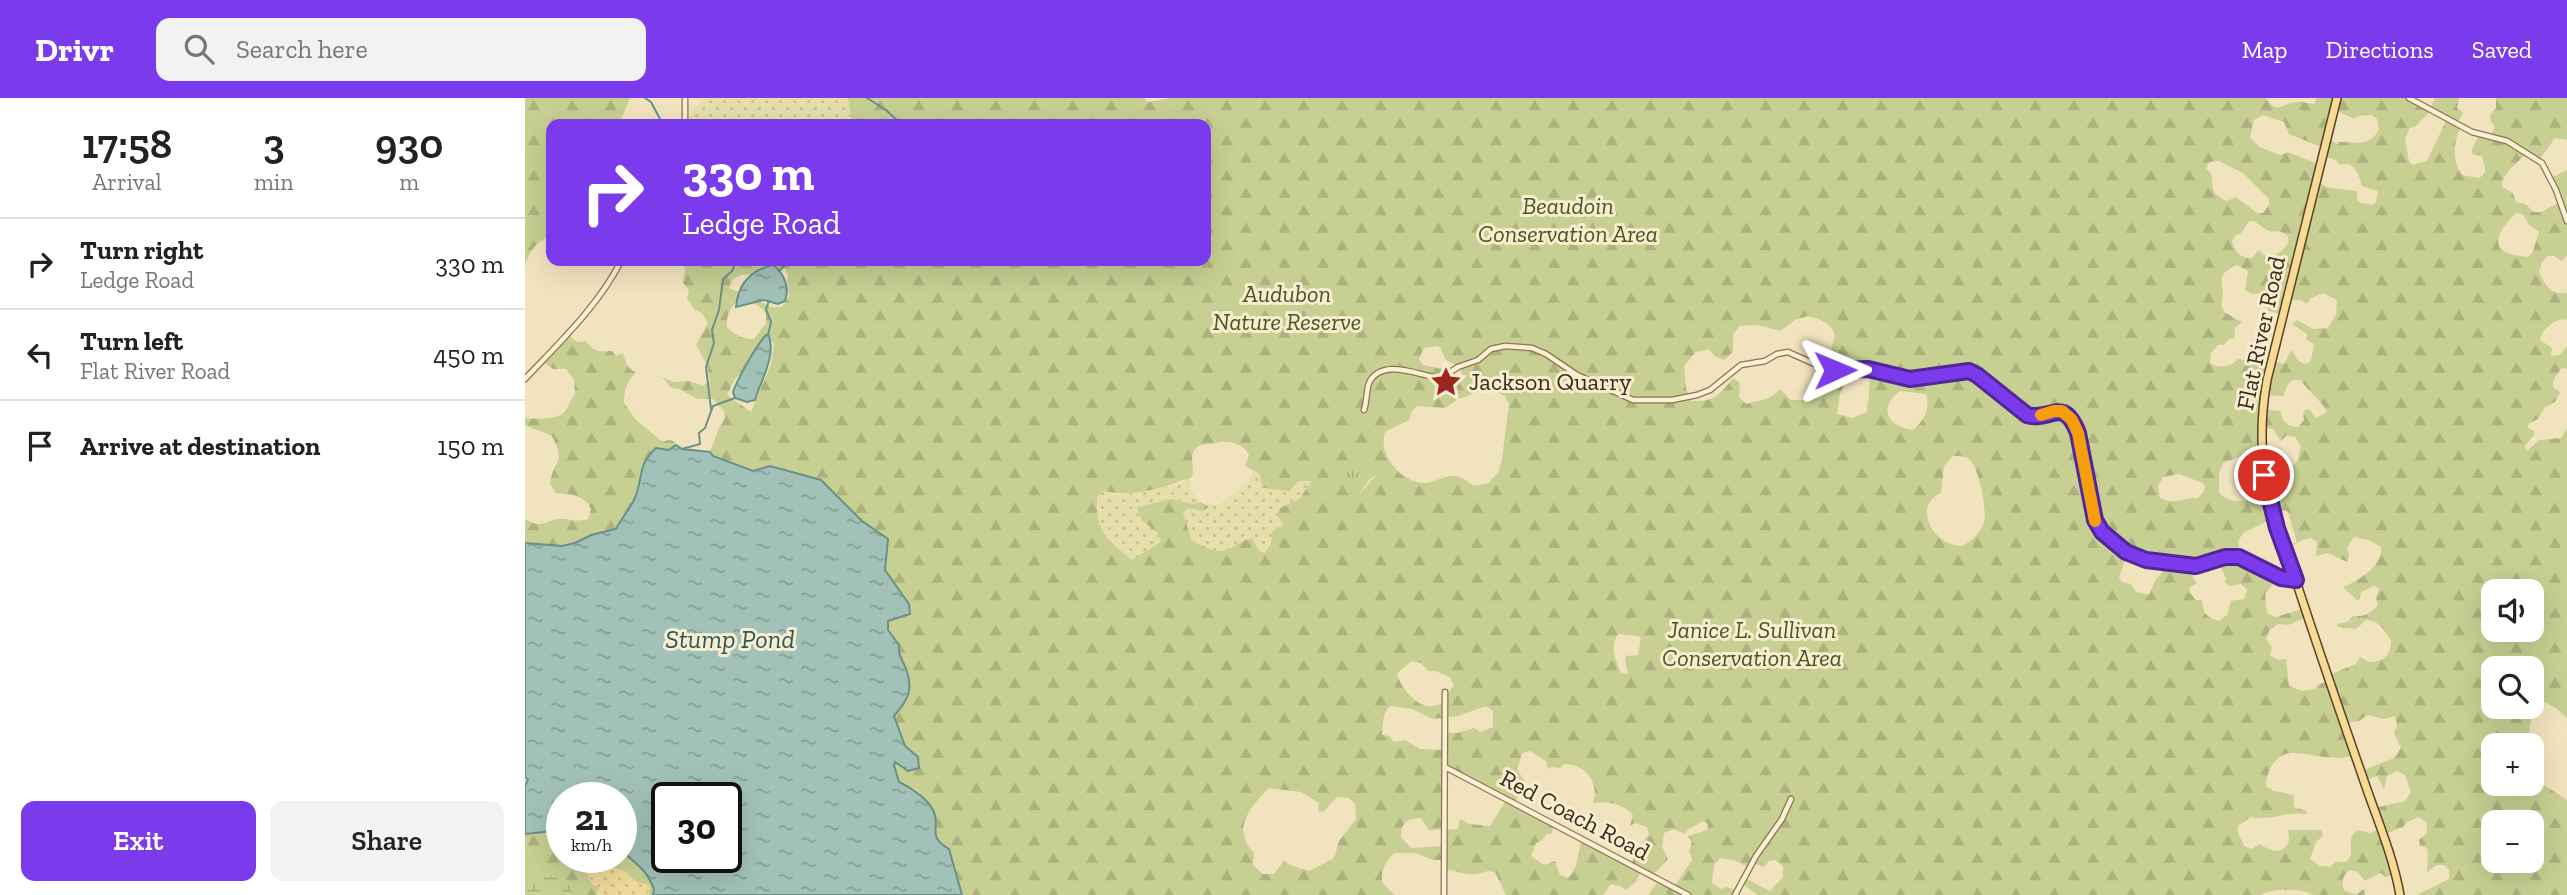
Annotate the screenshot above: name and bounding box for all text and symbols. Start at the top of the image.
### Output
search box [156,18,646,81]
text: Drivr [35,30,114,69]
icon: search [180,30,218,68]
text: Search here [236,33,368,65]
text: Map [2242,35,2288,64]
text: Directions [2326,35,2434,64]
text: Saved [2472,35,2532,64]
text: 17:58 [82,118,172,169]
text: 3 [263,118,285,169]
text: 930 [375,118,443,169]
text: 330 m [682,144,815,203]
icon: right [567,147,658,238]
text: Arrival [92,168,162,196]
text: min [254,168,293,196]
text: m [399,168,419,196]
park label: Beaudoin Conservation Area [1478,191,1658,248]
text: Ledge Road [682,204,841,242]
text: Turn right [80,234,203,266]
icon: right [21,245,59,283]
text: 330 m [435,248,504,280]
street label: Flat River Road [2230,253,2291,413]
text: Ledge Road [80,266,194,294]
park label: Audubon Nature Reserve [1213,279,1361,336]
text: Turn left [80,325,183,357]
position arrow [1798,333,1872,407]
icon: left [21,336,59,374]
text: 450 m [433,339,504,371]
text: Flat River Road [80,357,230,385]
place icon: Jackson Quarry [1429,365,1463,399]
place label: Jackson Quarry [1469,367,1632,396]
icon: arrive [21,427,59,465]
text: Arrive at destination [80,430,320,462]
text: 150 m [437,430,504,462]
pin [2234,445,2294,505]
icon: arrive [2245,456,2283,494]
map controls [2481,579,2544,873]
button: sound [2481,579,2544,642]
park label: Janice L. Sullivan Conservation Area [1662,615,1842,672]
water label: Stump Pond [665,623,795,655]
button: search [2481,656,2544,719]
button: + [2481,733,2544,796]
street label: Red Coach Road [1496,763,1655,866]
speed limit sign: 30 [651,782,742,873]
text: 21 [575,797,608,839]
button: Exit [21,801,256,881]
button: Share [270,801,504,881]
button: − [2481,810,2544,873]
text: km/h [571,834,612,856]

